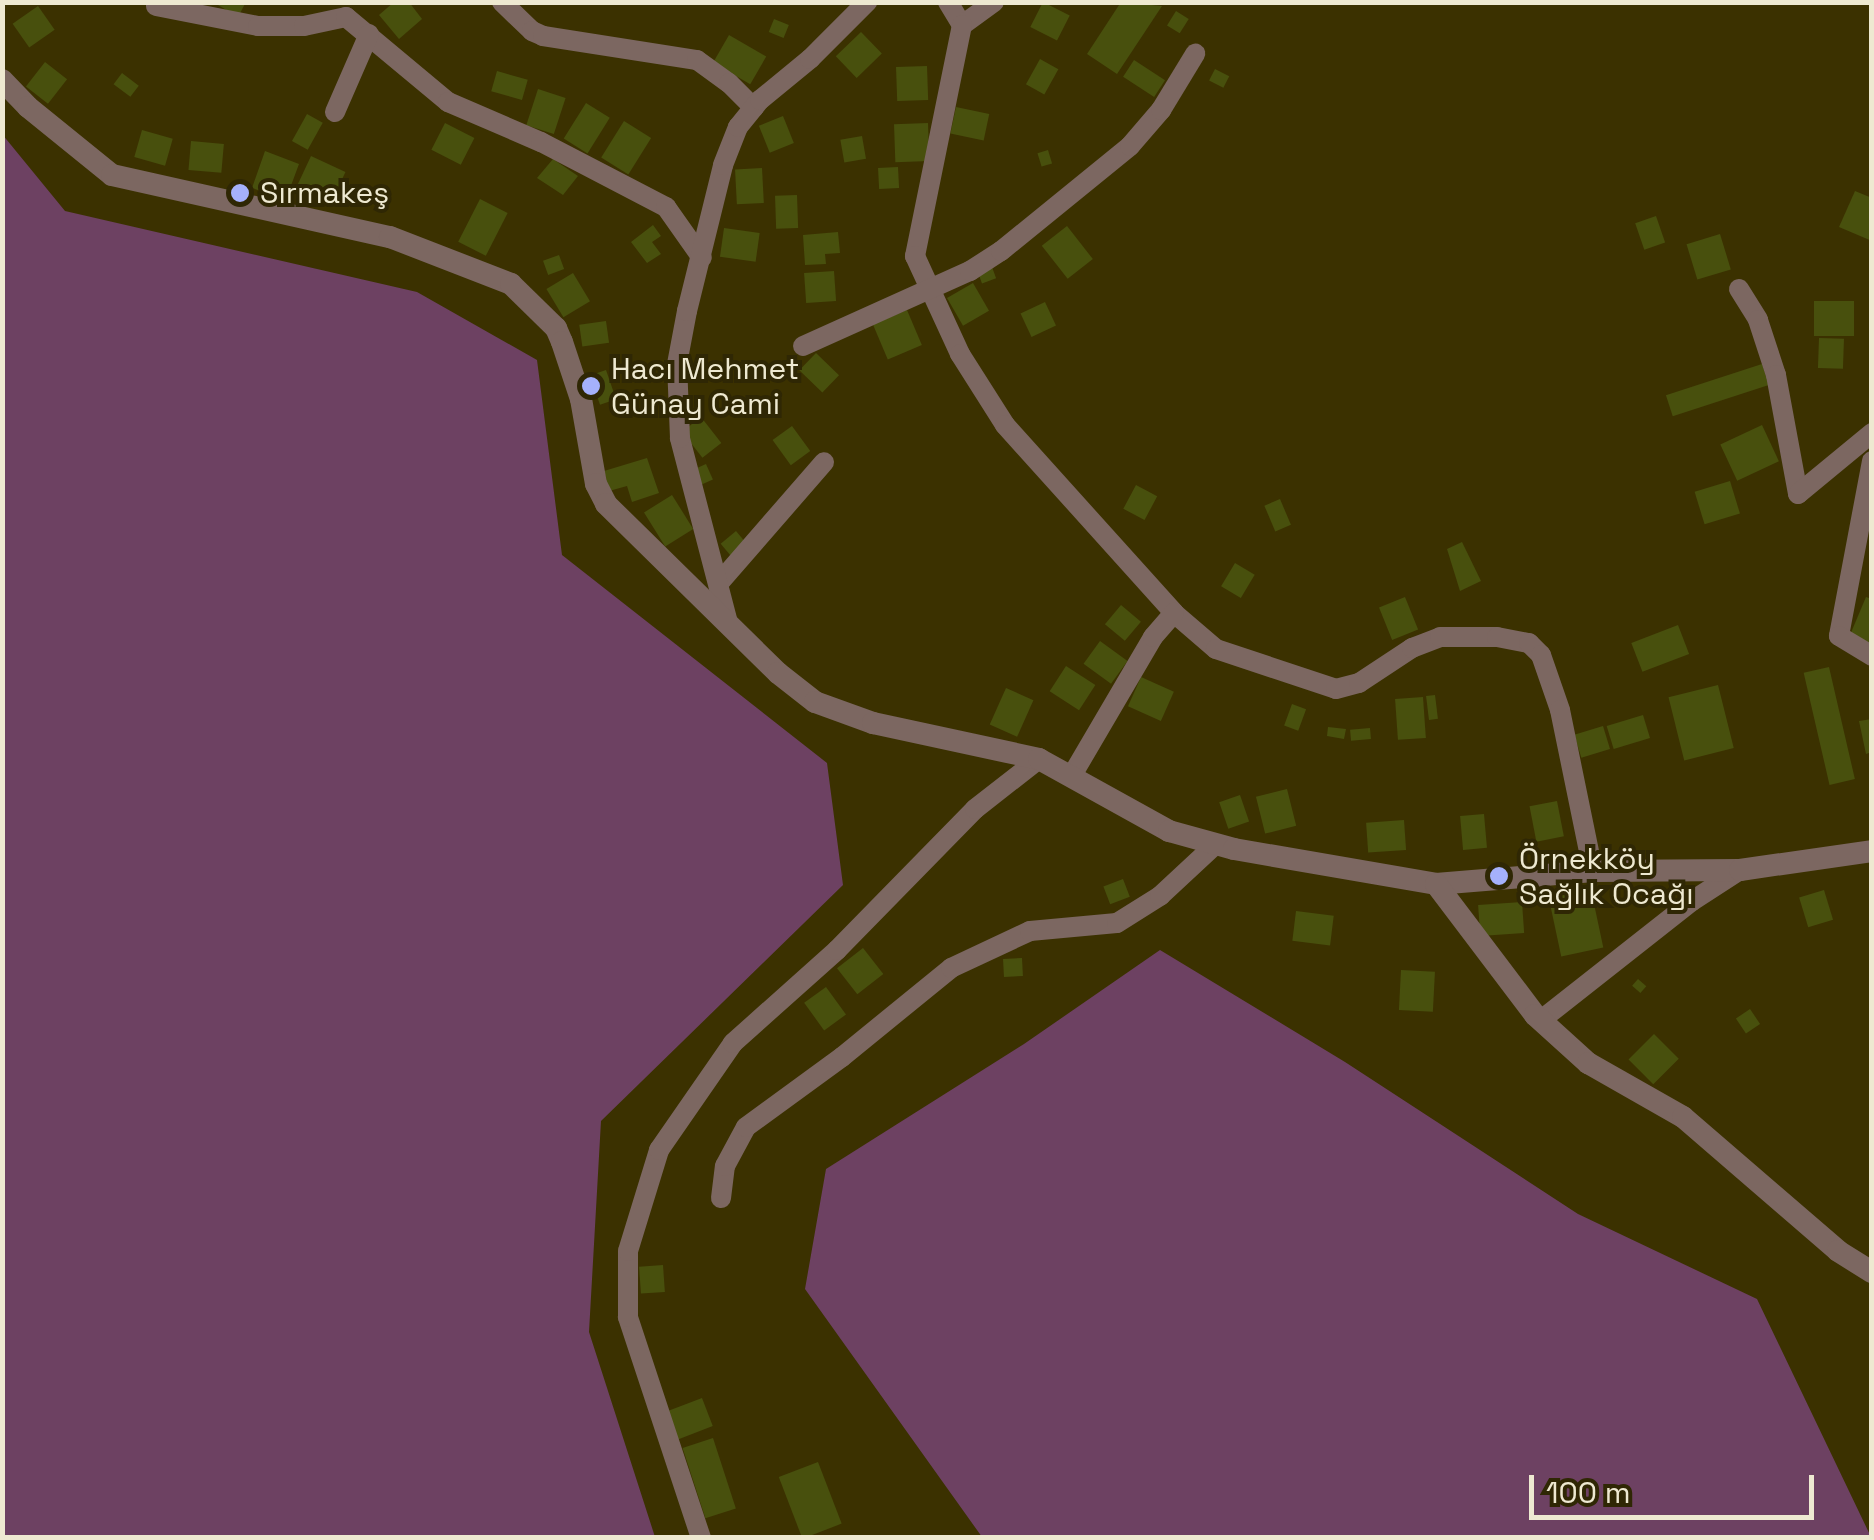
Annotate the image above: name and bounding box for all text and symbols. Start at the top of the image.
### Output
place label: Sırmakeş [260,175,389,211]
marker: Sırmakeş [229,182,251,204]
place label: Hacı Mehmet Günay Cami [611,351,799,422]
marker: Hacı Mehmet Günay Cami [580,375,602,397]
place label: Örnekköy Sağlık Ocağı [1519,841,1694,912]
marker: Örnekköy Sağlık Ocağı [1488,865,1510,887]
scale bar [1534,1455,1819,1517]
text: 100 m [1546,1473,1631,1512]

